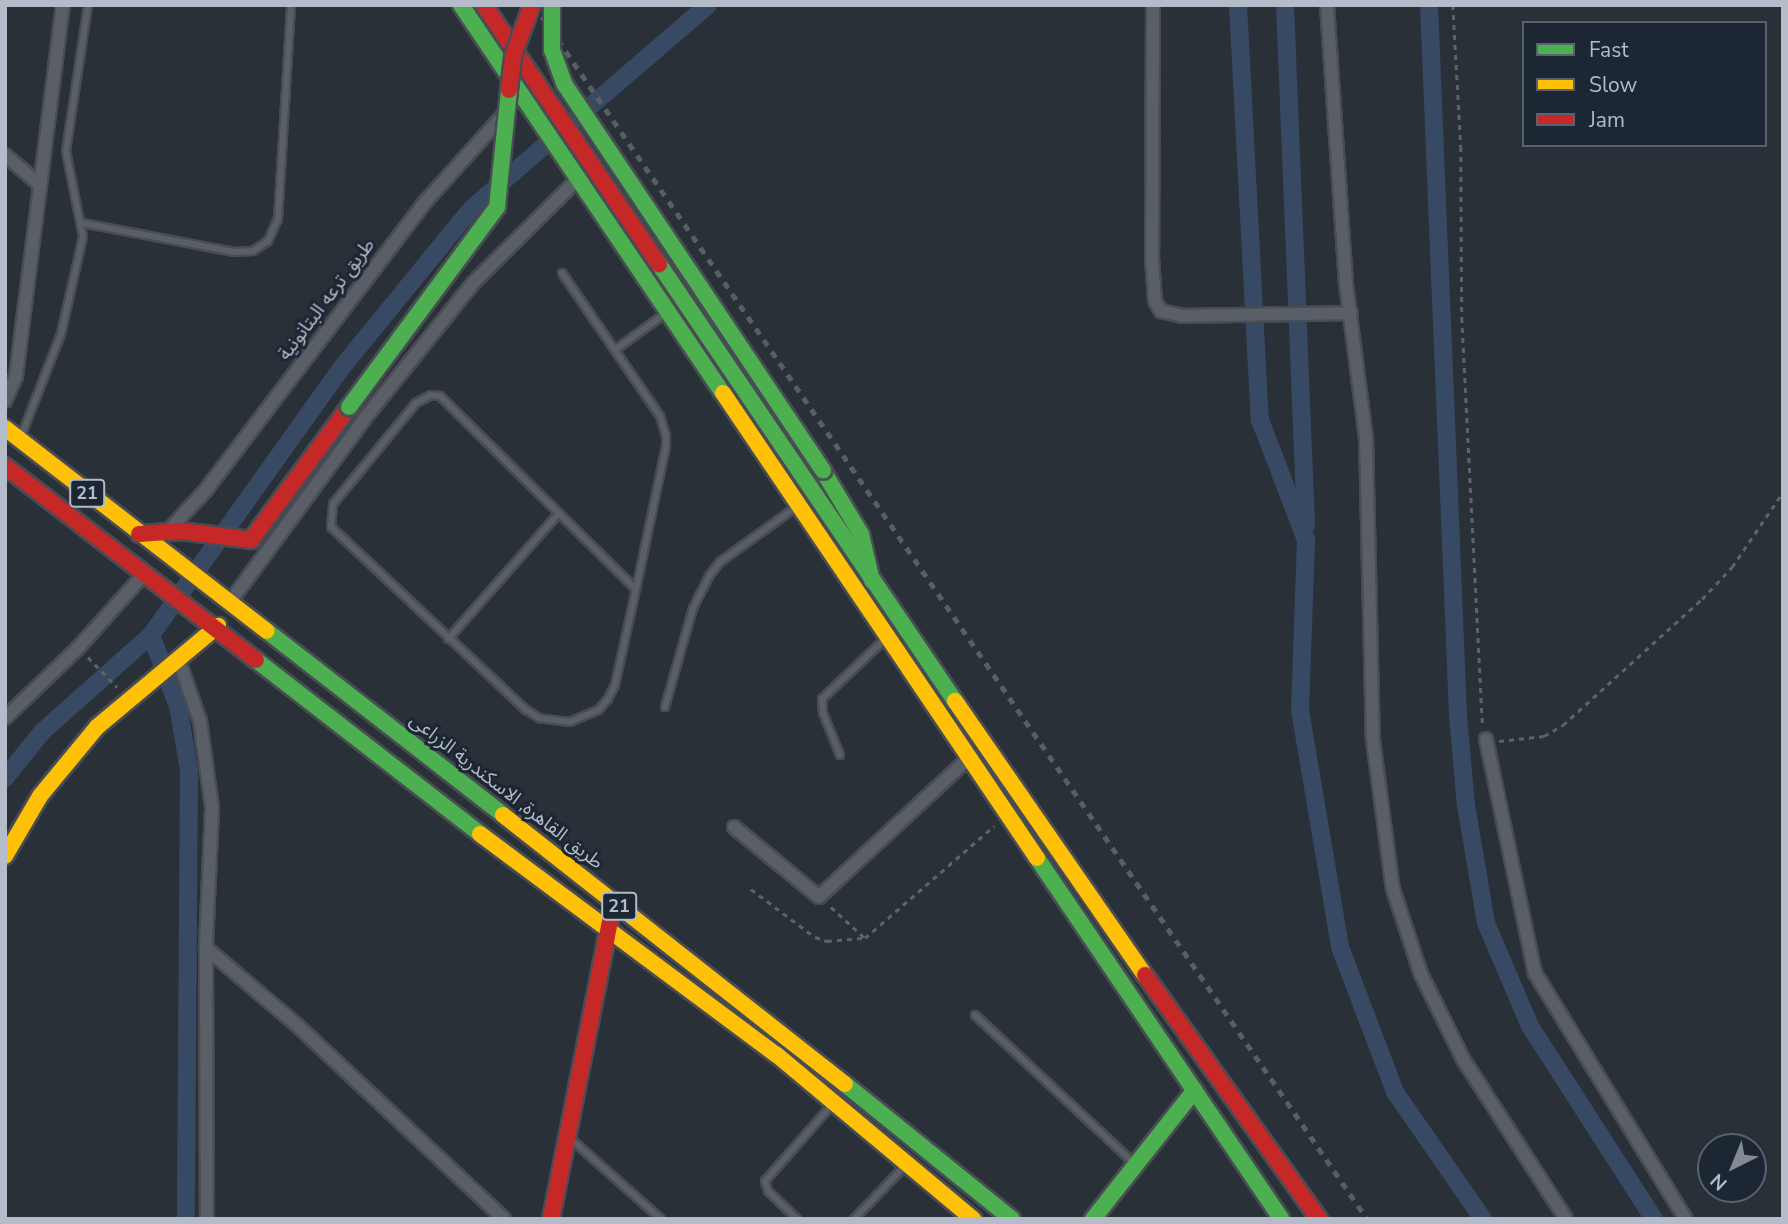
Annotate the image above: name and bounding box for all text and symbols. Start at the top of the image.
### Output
legend [1522,21,1767,147]
text: Fast [1589,36,1629,64]
text: Slow [1589,71,1637,99]
text: Jam [1589,106,1625,134]
street label: طريق ترعه البتانونية [274,235,380,365]
road number: 21 [68,478,106,508]
street label: طريق القاهرة, الاسكندرية الزراعى [405,709,607,875]
road number: 21 [600,891,638,920]
north arrow [1697,1133,1767,1203]
text: N [1705,1168,1733,1196]

